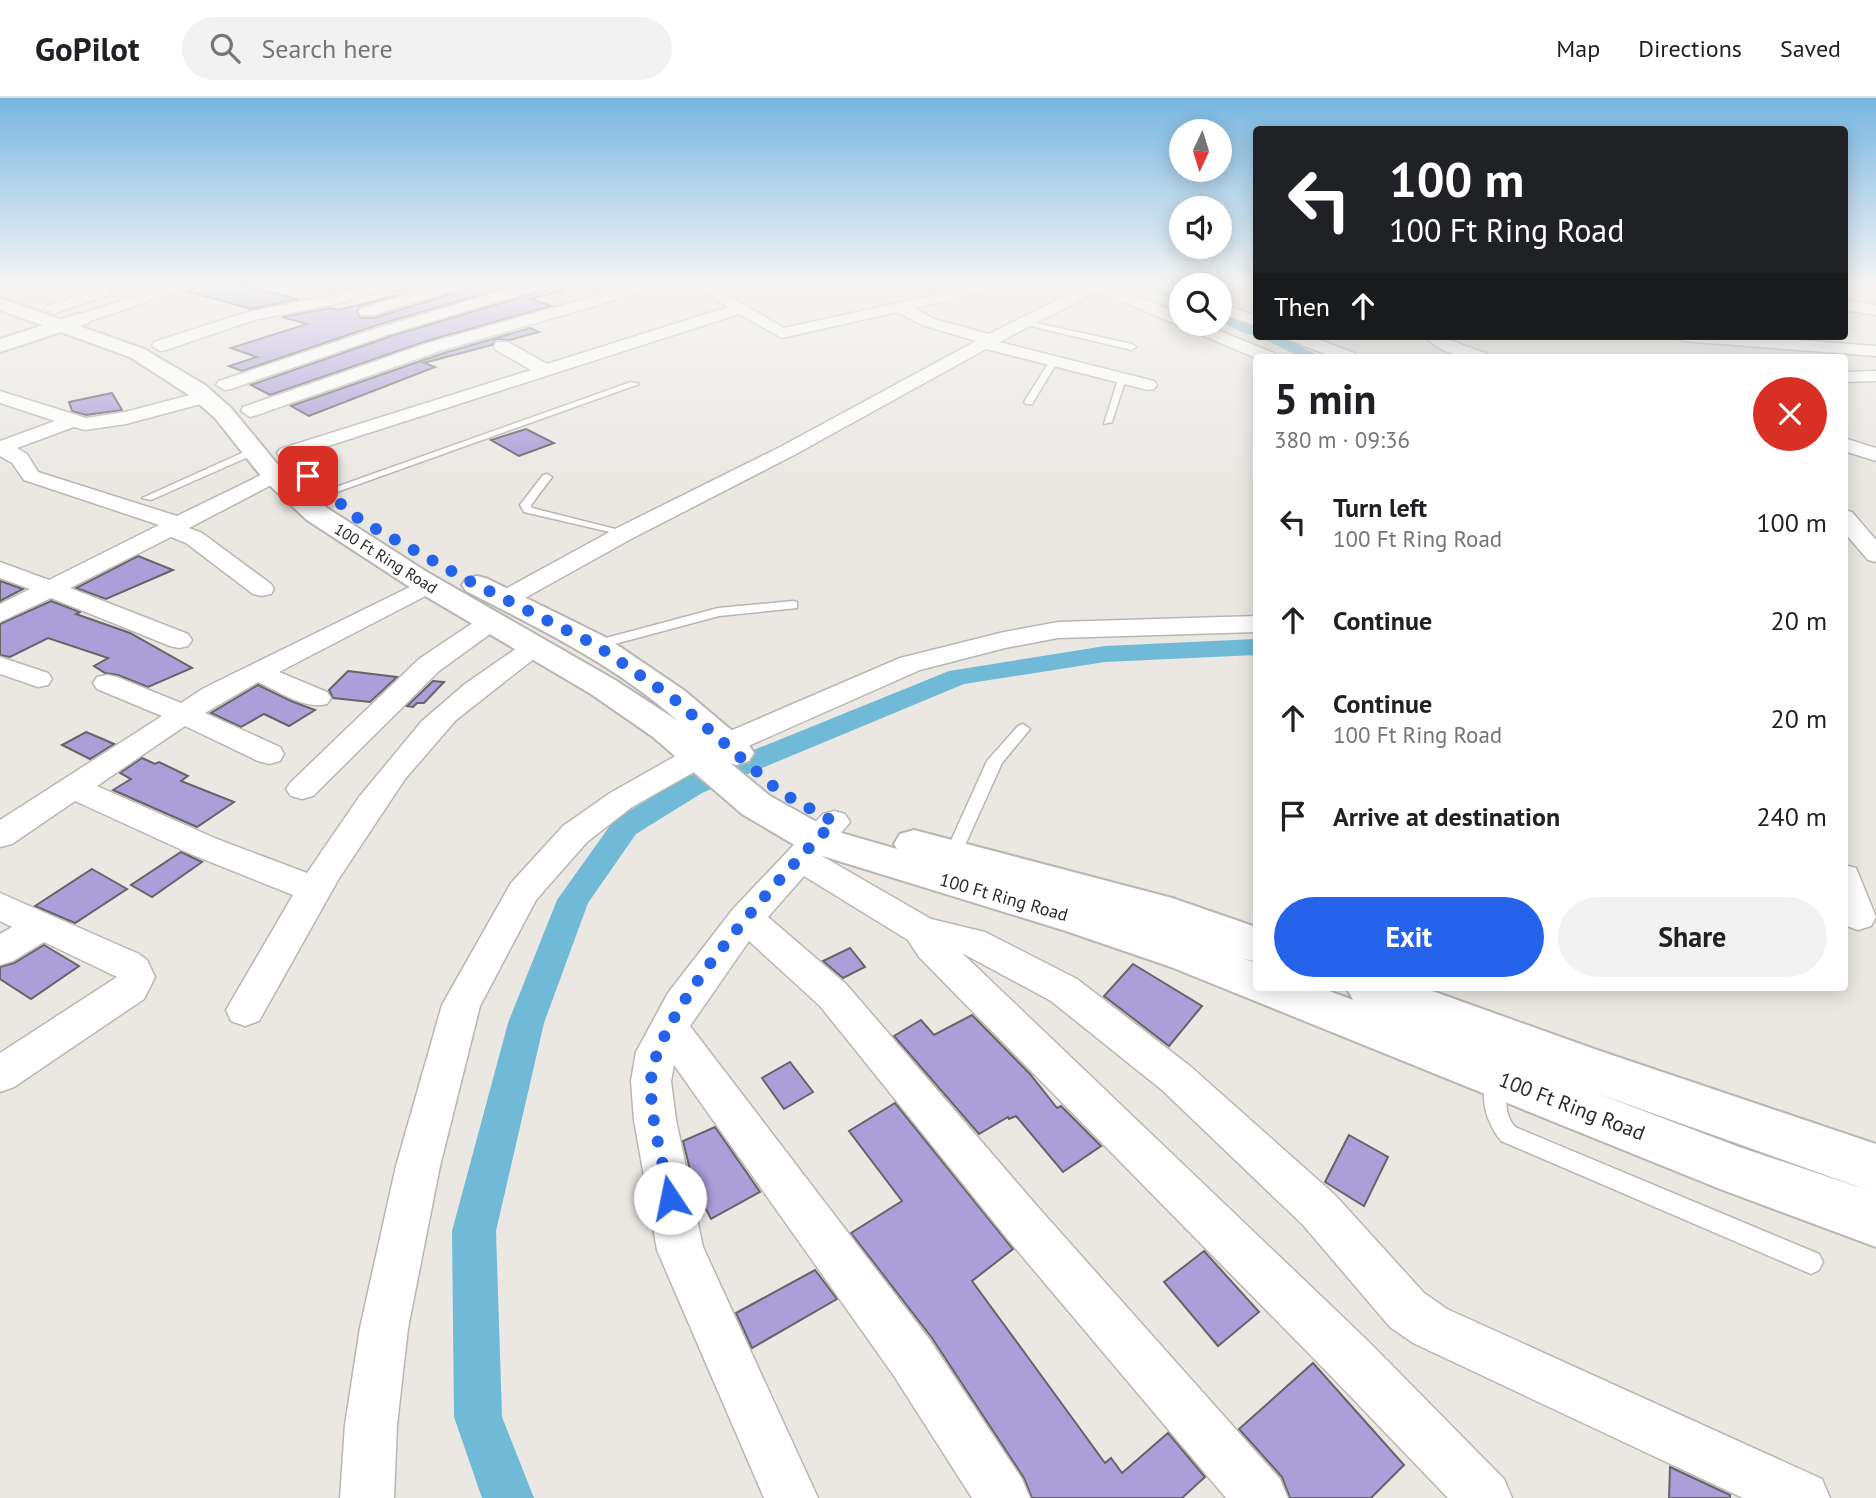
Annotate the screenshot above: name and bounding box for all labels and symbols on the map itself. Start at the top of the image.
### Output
north arrow [1169,119,1232,182]
pin [278,446,338,506]
street label: 100 Ft Ring Road [331,518,441,598]
street label: 100 Ft Ring Road [937,868,1071,926]
street label: 100 Ft Ring Road [1495,1066,1649,1146]
position arrow [633,1161,707,1235]

